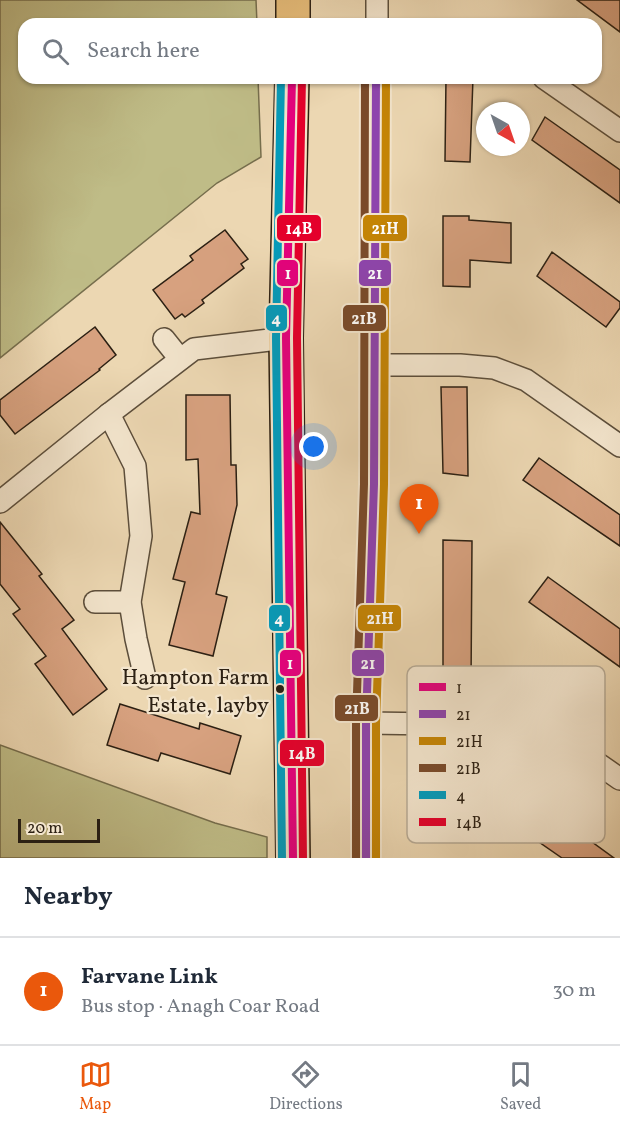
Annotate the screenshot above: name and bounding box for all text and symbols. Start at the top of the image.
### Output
search box [18,18,602,84]
icon: search [39,35,72,68]
text: Search here [87,36,200,67]
north arrow [476,102,530,156]
line badge: 14B [276,214,322,242]
line badge: 21H [362,214,408,242]
text: 14B [286,219,313,241]
text: 21H [371,219,399,241]
line badge: 1 [276,259,299,287]
line badge: 21 [358,259,392,287]
text: 1 [285,264,291,286]
text: 21 [368,264,382,286]
line badge: 4 [265,304,288,332]
line badge: 21B [342,304,387,332]
text: 4 [271,309,281,331]
text: 21B [351,309,377,331]
your location [299,432,328,461]
pin: 1 [400,484,438,534]
line badge: 4 [268,604,291,632]
line badge: 21H [357,604,402,632]
text: 4 [274,609,284,631]
text: 21H [366,609,394,631]
line badge: 1 [279,649,302,677]
line badge: 21 [351,649,385,677]
text: 1 [287,654,293,676]
text: 21 [361,654,375,676]
place label: Hampton Farm Estate, layby [122,663,269,722]
legend [407,666,605,843]
text: 1 [456,678,462,700]
marker: Hampton Farm Estate, layby [274,683,286,695]
line badge: 21B [334,694,379,722]
text: 21B [344,699,370,721]
text: 21 [456,705,471,727]
text: 21H [456,732,483,754]
line badge: 14B [279,739,325,767]
text: 14B [289,744,316,766]
text: 21B [456,759,481,781]
text: 4 [456,786,466,808]
text: 14B [456,813,482,835]
scale bar [18,816,100,844]
text: 20 m [27,818,62,840]
text: Nearby [24,879,113,915]
text: Farvane Link [81,962,218,993]
text: 1 [39,977,48,1005]
text: 30 m [552,977,596,1005]
text: Bus stop · Anagh Coar Road [81,993,320,1021]
tab: Map [79,1058,112,1116]
tab: Directions [269,1058,343,1116]
tab: Saved [500,1058,541,1116]

